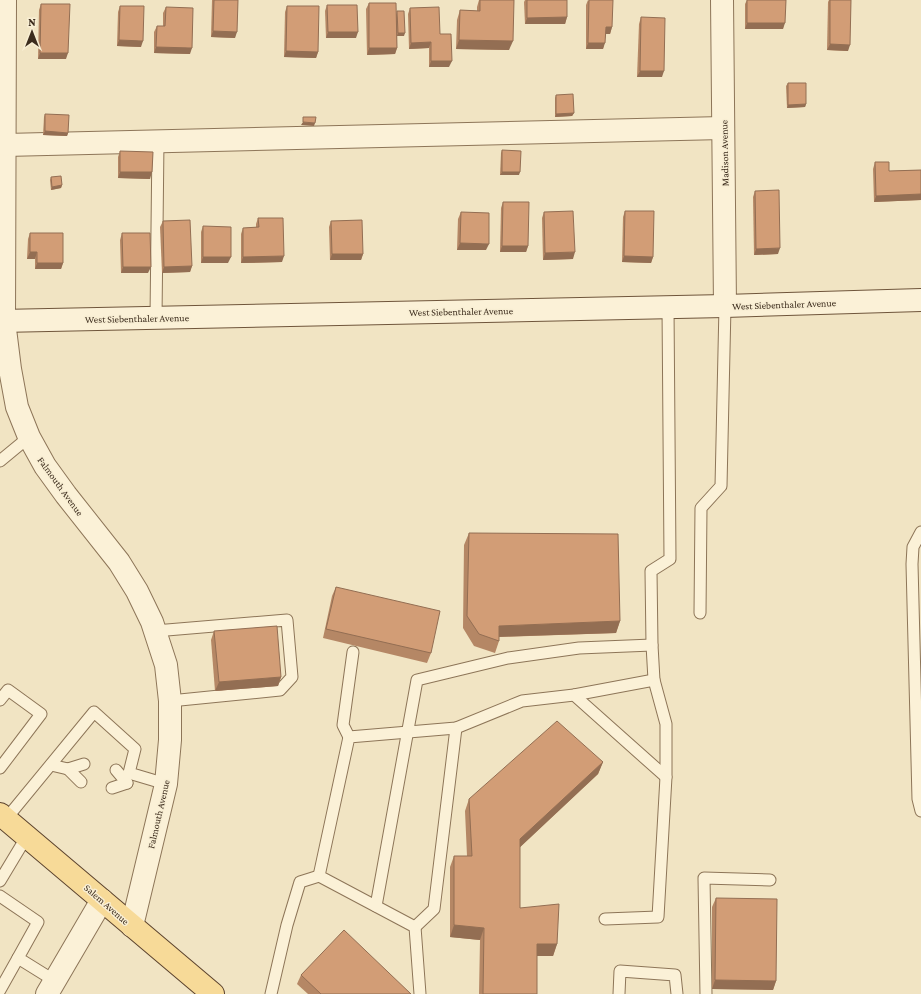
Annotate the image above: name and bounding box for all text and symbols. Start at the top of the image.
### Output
north arrow [12,12,52,52]
text: N [28,16,36,28]
street label: Madison Avenue [718,119,731,186]
street label: West Siebenthaler Avenue [732,297,837,312]
street label: West Siebenthaler Avenue [409,305,514,318]
street label: West Siebenthaler Avenue [85,312,190,325]
street label: Falmouth Avenue [35,455,86,518]
street label: Falmouth Avenue [145,778,172,850]
street label: Salem Avenue [82,882,132,927]

